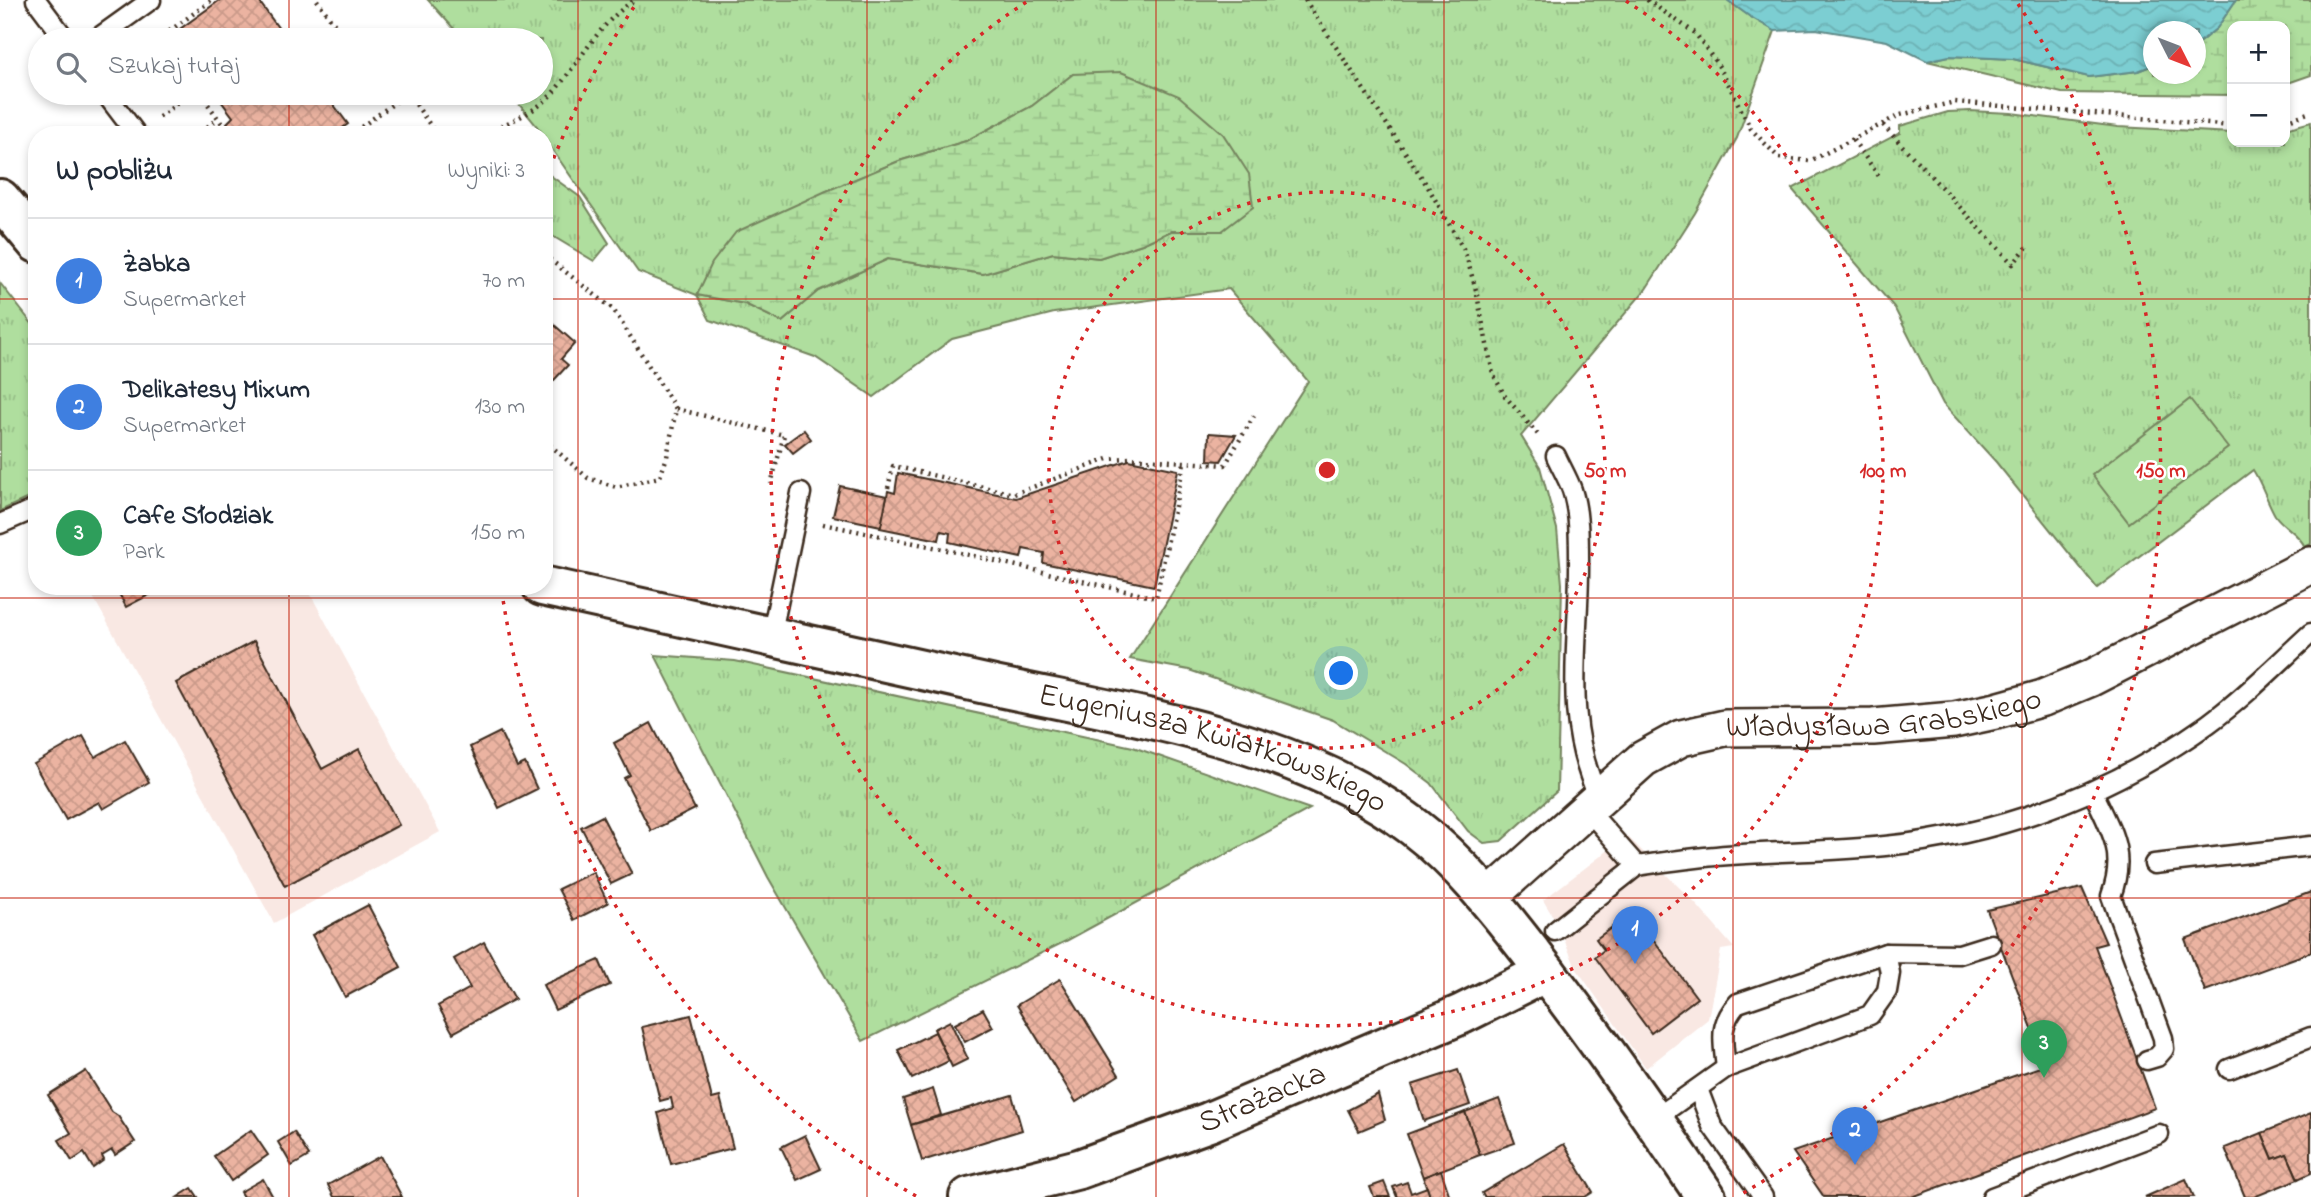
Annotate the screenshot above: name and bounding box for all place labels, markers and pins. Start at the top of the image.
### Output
centre of rings [1315,458,1339,482]
pin: 1 [1612,906,1658,964]
pin: 3 [2021,1020,2067,1078]
pin: 2 [1832,1107,1878,1165]

